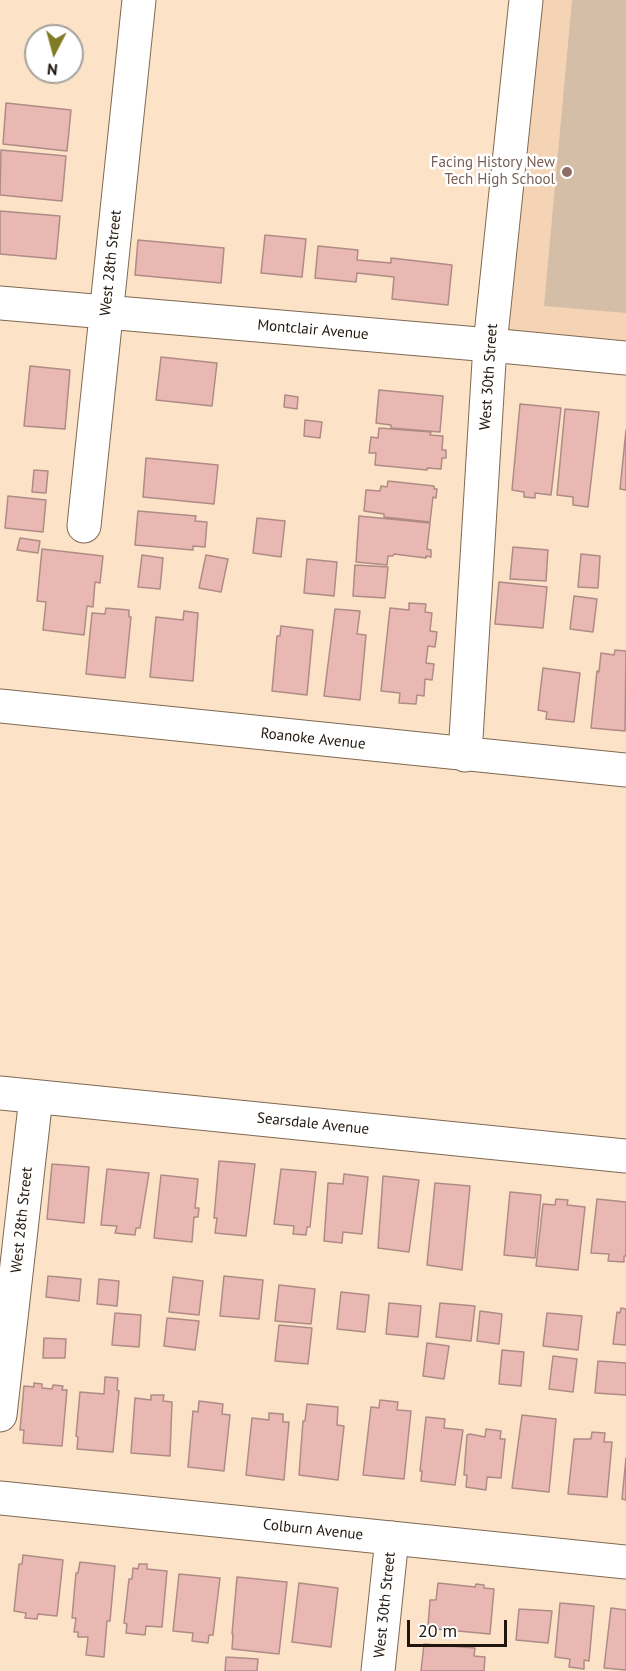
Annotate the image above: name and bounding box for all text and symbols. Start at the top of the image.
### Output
north arrow [24,24,84,84]
text: N [46,59,59,80]
place label: Facing History New Tech High School [431,154,555,189]
marker: Facing History New Tech High School [560,165,574,179]
street label: West 28th Street [96,209,126,317]
street label: Montclair Avenue [257,316,369,344]
street label: West 30th Street [476,323,502,431]
street label: Roanoke Avenue [260,725,366,753]
street label: Searsdale Avenue [256,1109,370,1139]
street label: West 28th Street [7,1166,37,1274]
street label: Colburn Avenue [262,1516,364,1544]
street label: West 30th Street [370,1551,400,1659]
scale bar [410,1608,510,1646]
text: 20 m [418,1619,457,1642]

